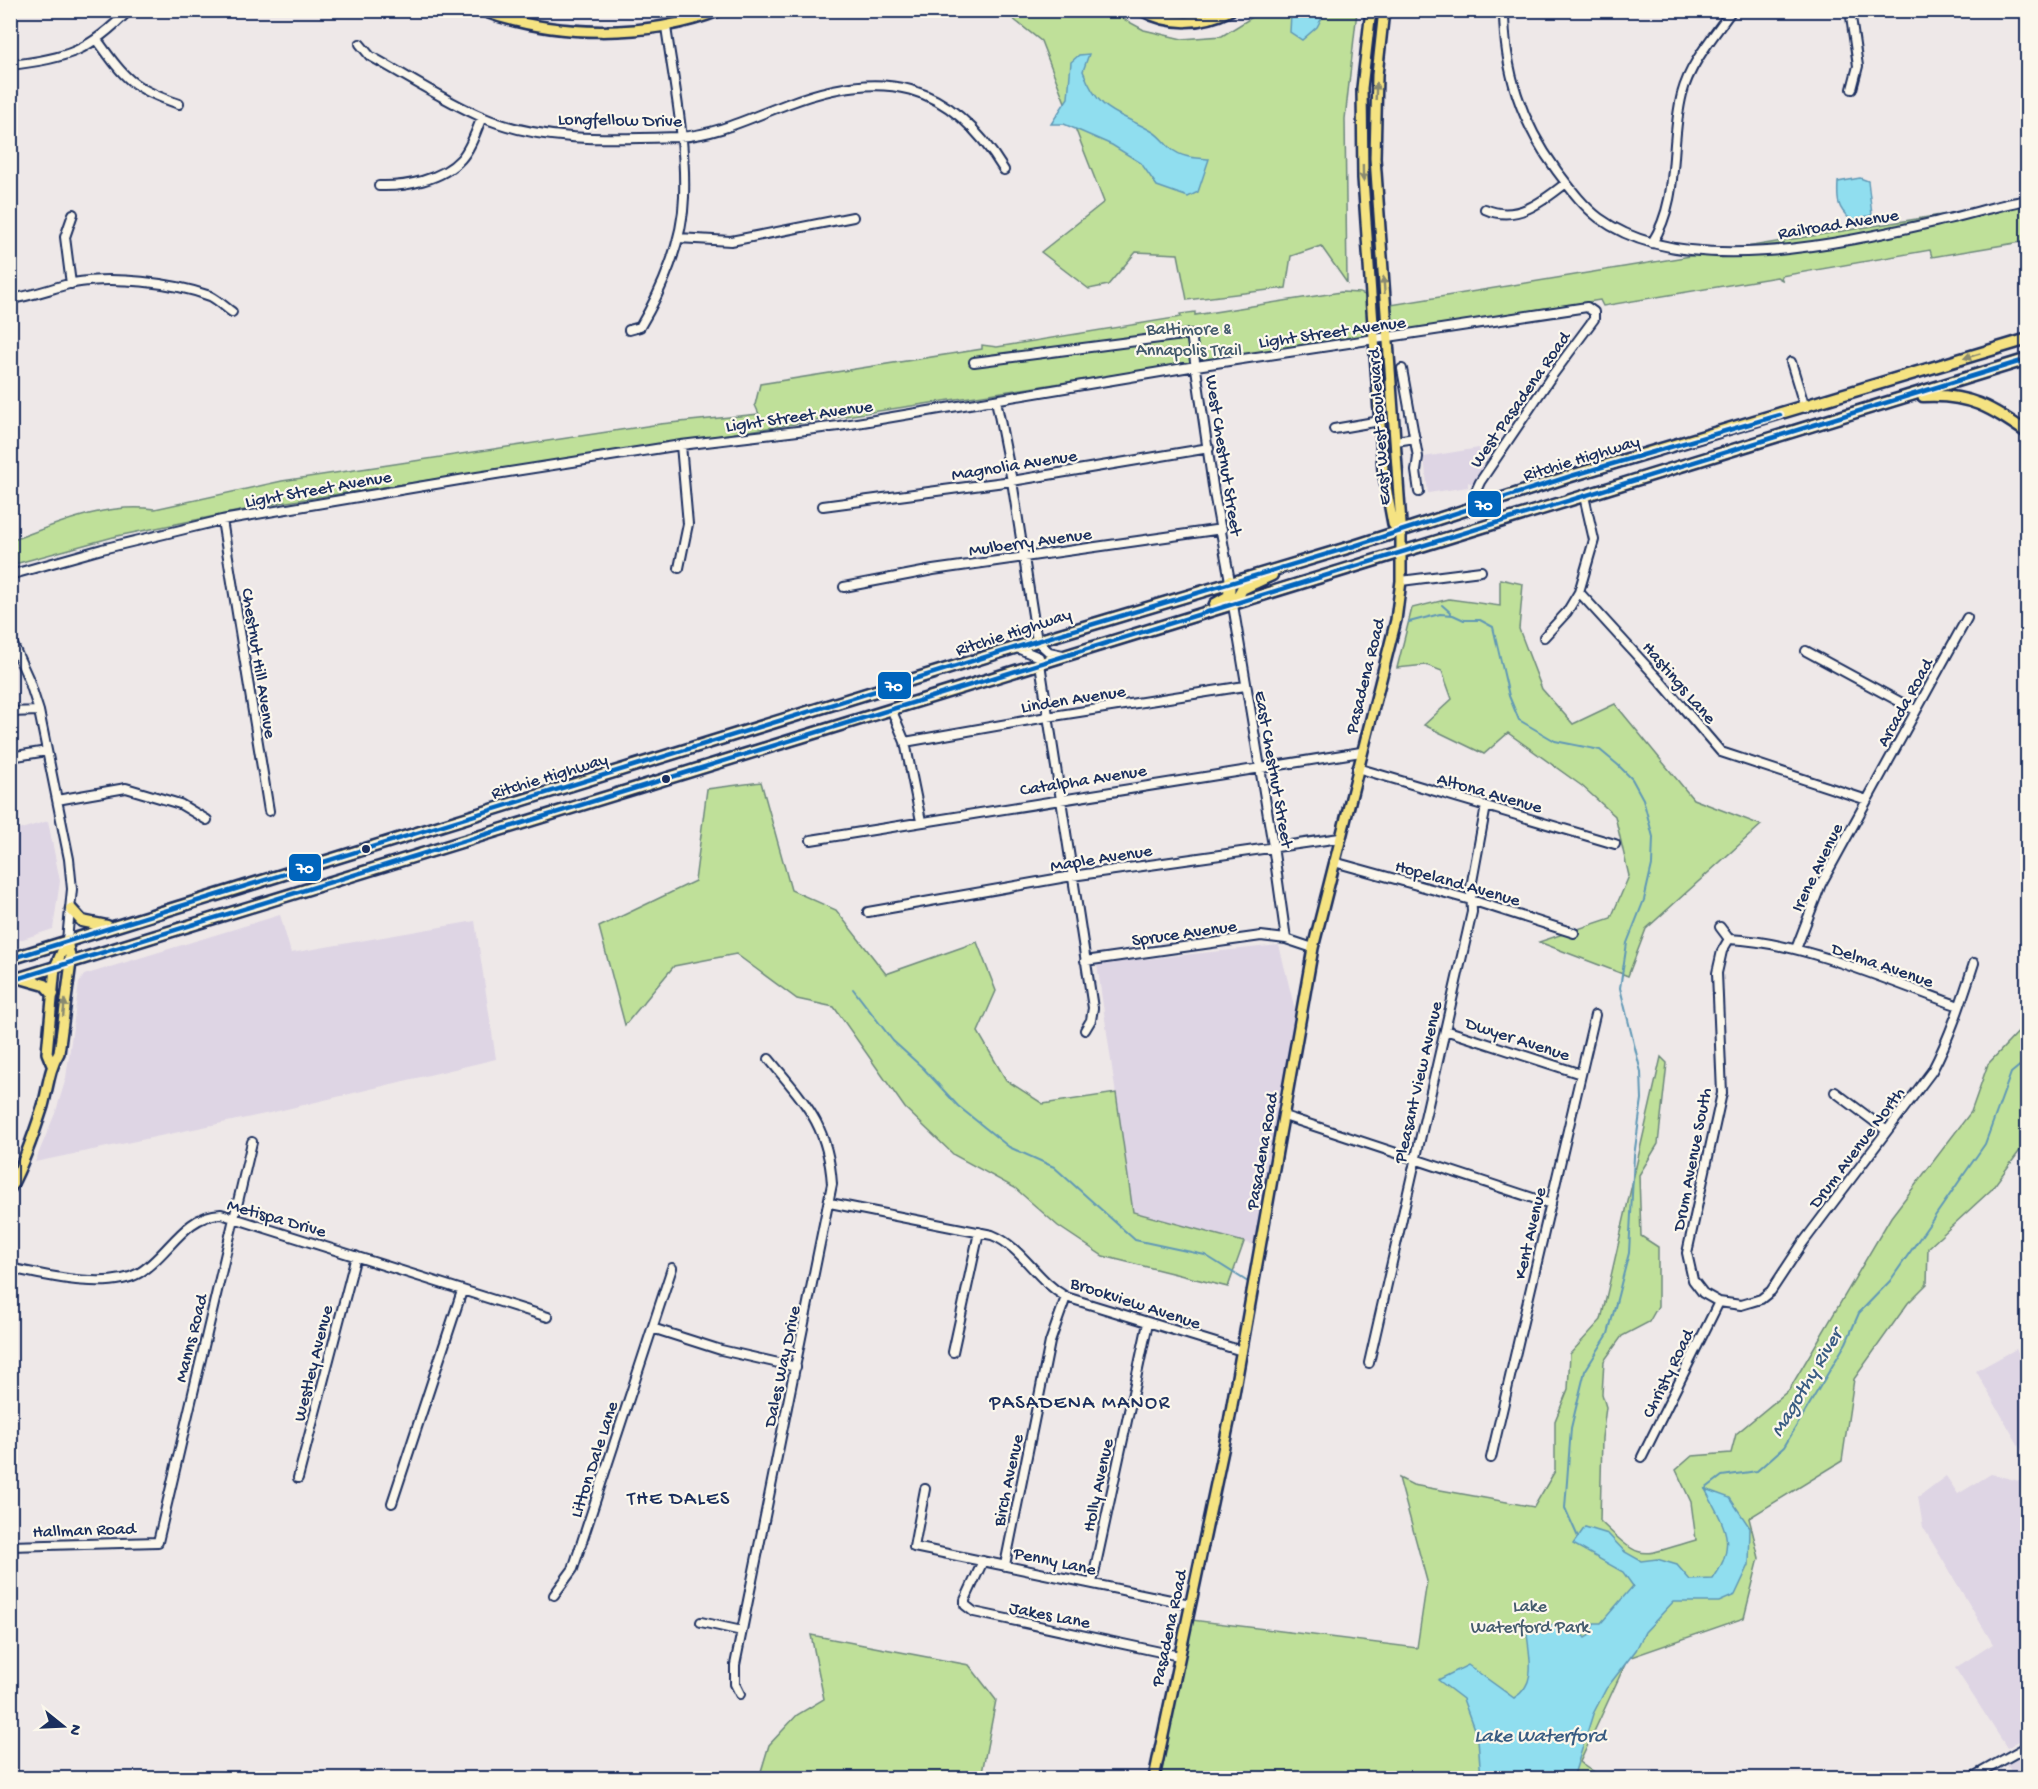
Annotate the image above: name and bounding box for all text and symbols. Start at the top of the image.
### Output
one-way arrow [1371,81,1381,100]
street label: Longfellow Drive [558,110,683,133]
one-way arrow [1358,164,1368,183]
street label: Railroad Avenue [1777,205,1901,245]
one-way arrow [1379,276,1389,295]
street label: Light Street Avenue [1257,313,1408,354]
park label: Baltimore & Annapolis Trail [1136,320,1242,362]
street label: West Pasadena Road [1466,327,1577,473]
street label: East West Boulevard [1364,346,1396,506]
one-way arrow [1963,352,1981,361]
street label: West Chestnut Street [1199,374,1246,539]
street label: Light Street Avenue [724,397,875,438]
street label: Ritchie Highway [1521,432,1643,487]
street label: Magnolia Avenue [950,446,1079,487]
street label: Light Street Avenue [244,467,394,514]
line badge: 70 [1467,490,1502,518]
text: 70 [1474,498,1493,517]
street label: Mulberry Avenue [968,524,1094,562]
street label: Chestnut Hill Avenue [235,587,280,741]
street label: Ritchie Highway [953,605,1075,662]
street label: Pasadena Road [1342,615,1391,738]
street label: Hastings Lane [1637,638,1720,730]
street label: Arcada Road [1873,654,1940,751]
line badge: 70 [877,671,912,700]
text: 70 [884,679,903,698]
street label: Linden Avenue [1019,682,1128,719]
street label: East Chestnut Street [1248,689,1297,851]
street label: Ritchie Highway [489,750,611,805]
street label: Catalpha Avenue [1019,761,1149,802]
street label: Altona Avenue [1434,769,1545,820]
unlabelled marker [660,773,672,785]
street label: Irene Avenue [1788,820,1849,916]
street label: Maple Avenue [1049,841,1155,878]
unlabelled marker [360,843,372,855]
line badge: 70 [288,853,322,882]
street label: Hopeland Avenue [1392,857,1523,913]
text: 70 [295,861,314,880]
street label: Spruce Avenue [1130,917,1239,952]
street label: Delma Avenue [1828,939,1936,994]
one-way arrow [59,999,69,1018]
street label: Pleasant View Avenue [1390,999,1448,1167]
street label: Dwyer Avenue [1461,1013,1573,1067]
street label: Drum Avenue North [1805,1083,1911,1214]
street label: Drum Avenue South [1669,1086,1718,1234]
street label: Pasadena Road [1243,1090,1284,1213]
street label: Kent Avenue [1511,1185,1552,1281]
street label: Metispa Drive [224,1195,329,1244]
street label: Brookview Avenue [1066,1273,1204,1336]
street label: Manns Road [171,1291,214,1385]
street label: Westley Avenue [290,1303,339,1424]
street label: Dales Way Drive [760,1303,807,1430]
water label: Magothy River [1767,1323,1851,1442]
street label: Christy Road [1639,1325,1700,1422]
district label: PASADENA MANOR [988,1393,1171,1416]
street label: Litton Dale Lane [567,1398,624,1521]
street label: Birch Avenue [989,1432,1030,1529]
street label: Holly Avenue [1079,1436,1120,1534]
district label: THE DALES [626,1489,731,1512]
street label: Hallman Road [32,1519,137,1544]
street label: Penny Lane [1010,1543,1098,1582]
street label: Pasadena Road [1148,1567,1193,1690]
park label: Lake Waterford Park [1471,1597,1591,1639]
street label: Jakes Lane [1007,1598,1093,1635]
north arrow [33,1696,93,1756]
text: N [63,1722,85,1738]
water label: Lake Waterford [1474,1726,1608,1749]

